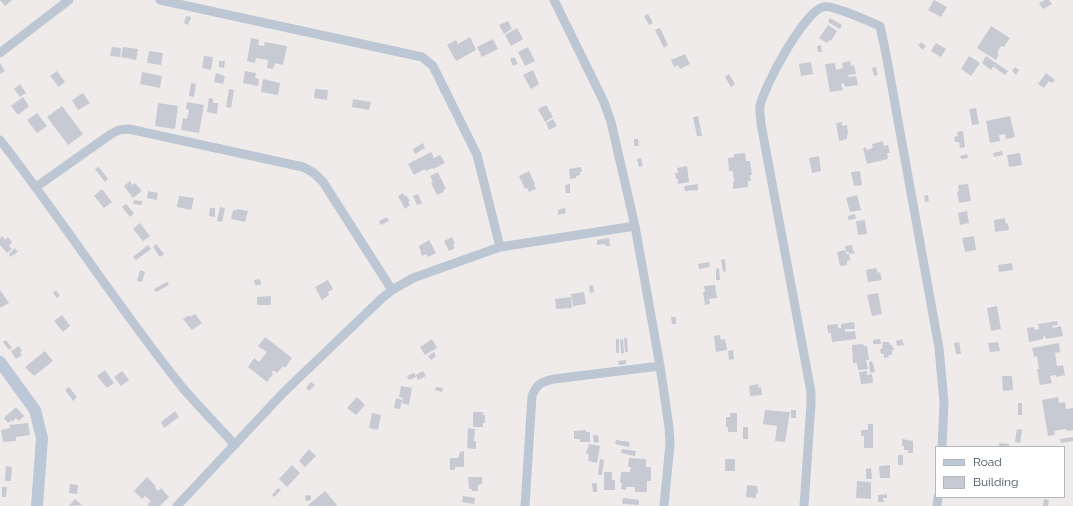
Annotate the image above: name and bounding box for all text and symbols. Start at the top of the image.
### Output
legend [935,446,1065,498]
text: Road [973,455,1002,469]
text: Building [973,475,1019,489]

